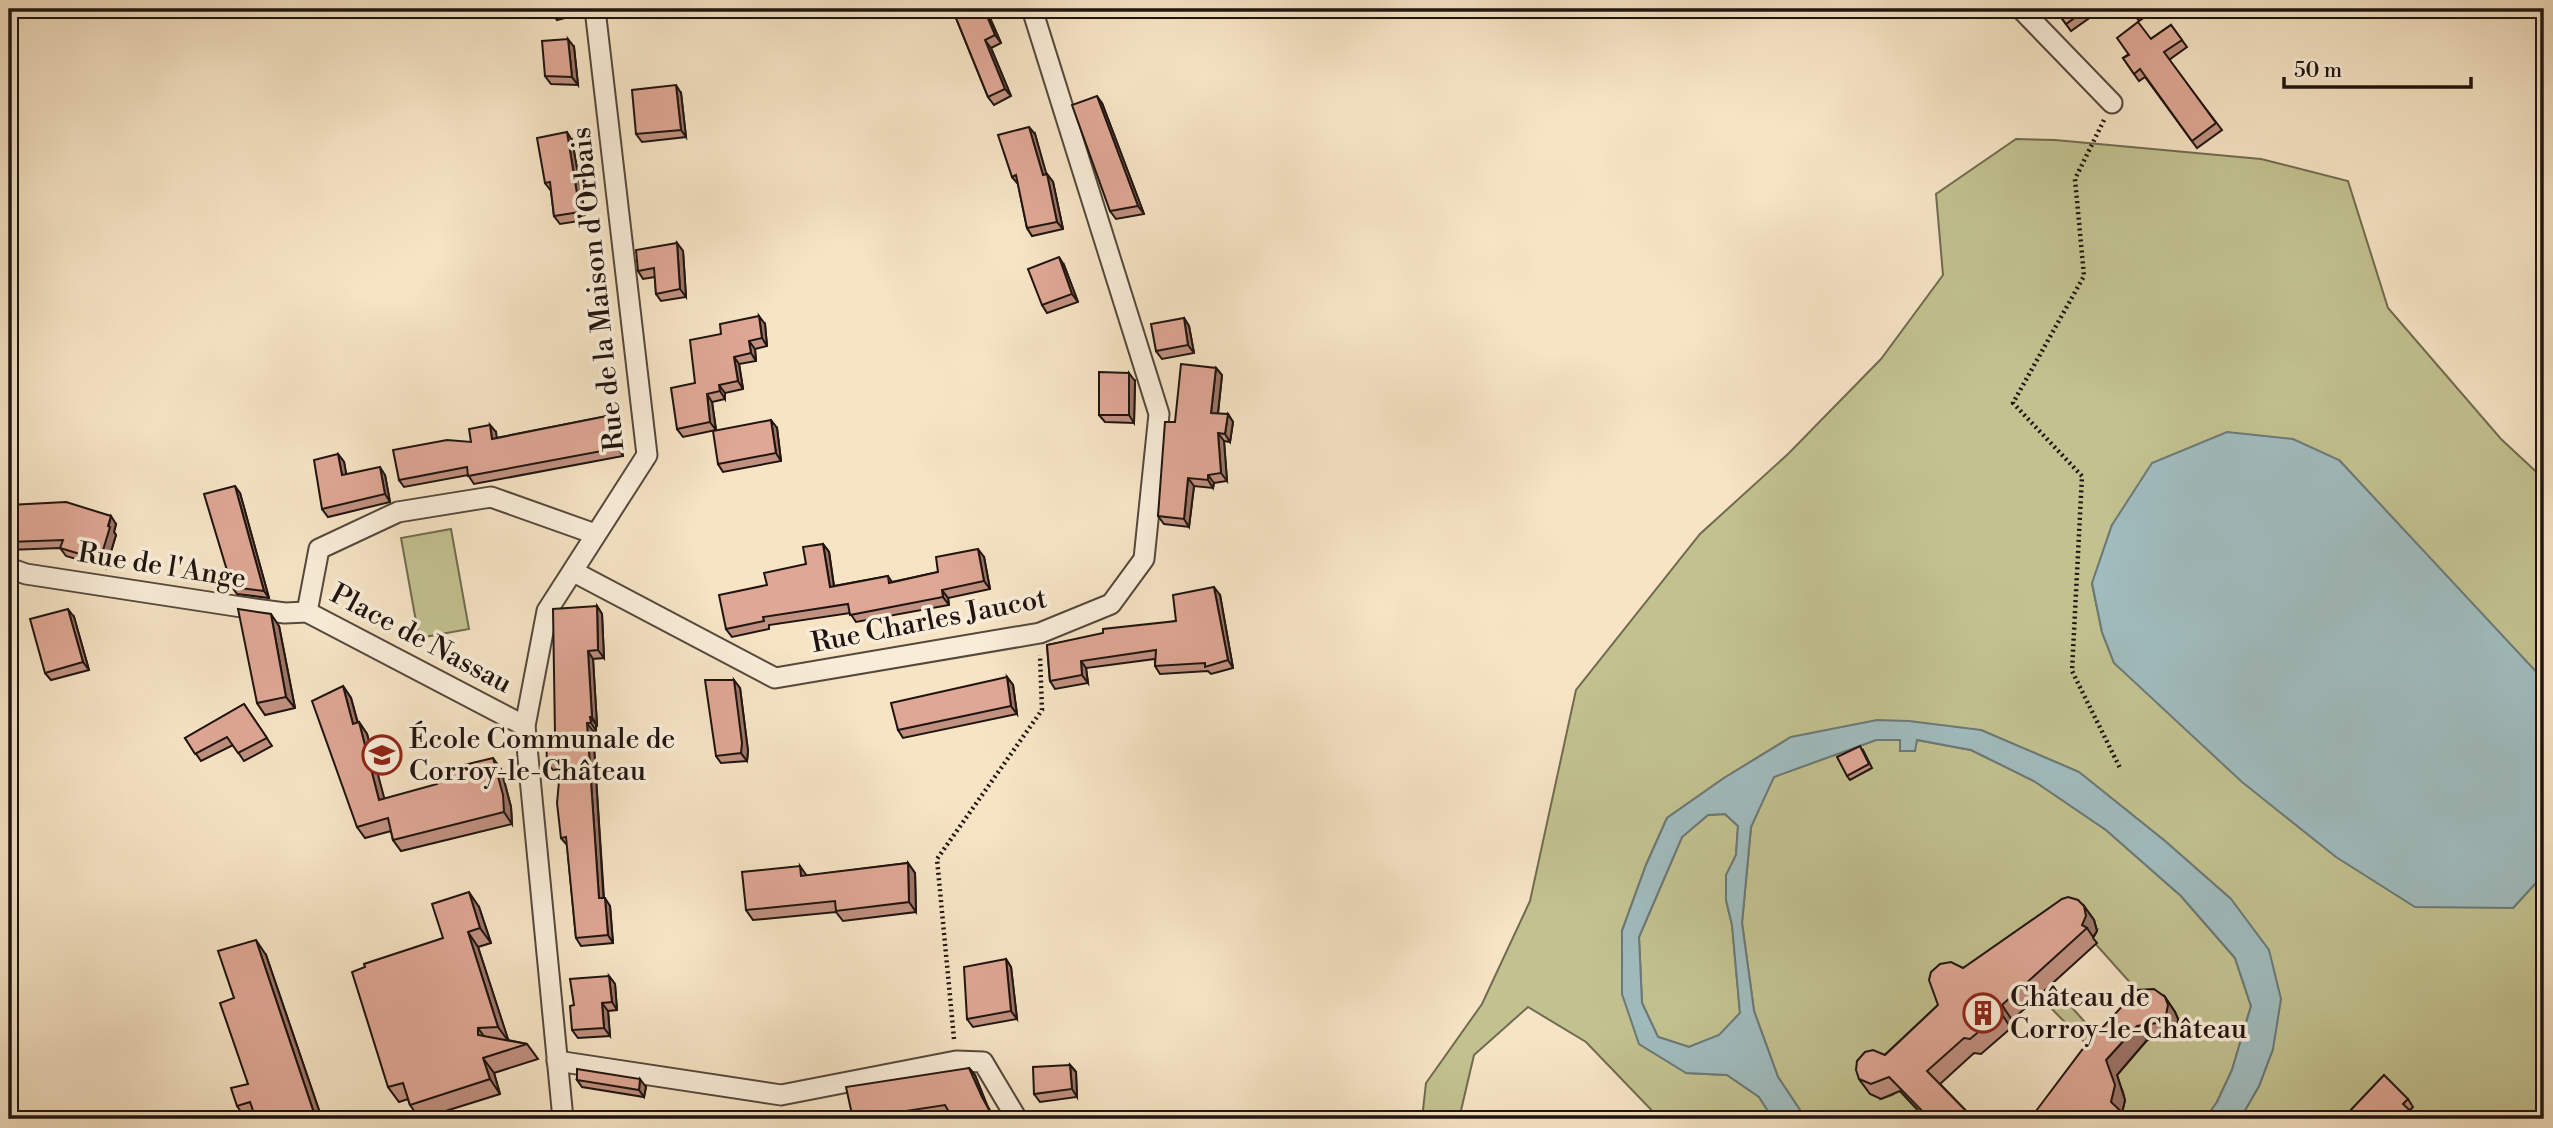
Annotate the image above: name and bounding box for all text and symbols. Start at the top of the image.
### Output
scale bar [2284,46,2471,90]
text: 50 m [2294,58,2342,84]
street label: Rue de la Maison d'Orbais [564,125,632,453]
street label: Rue de l'Ange [75,535,249,597]
street label: Place de Nassau [324,576,518,702]
street label: Rue Charles Jaucot [808,581,1050,661]
place label: École Communale de Corroy-le-Château [409,720,676,789]
school or university icon: École Communale de Corroy-le-Château [361,734,403,776]
place label: Château de Corroy-le-Château [2010,980,2247,1047]
building icon: Château de Corroy-le-Château [1962,992,2004,1034]

